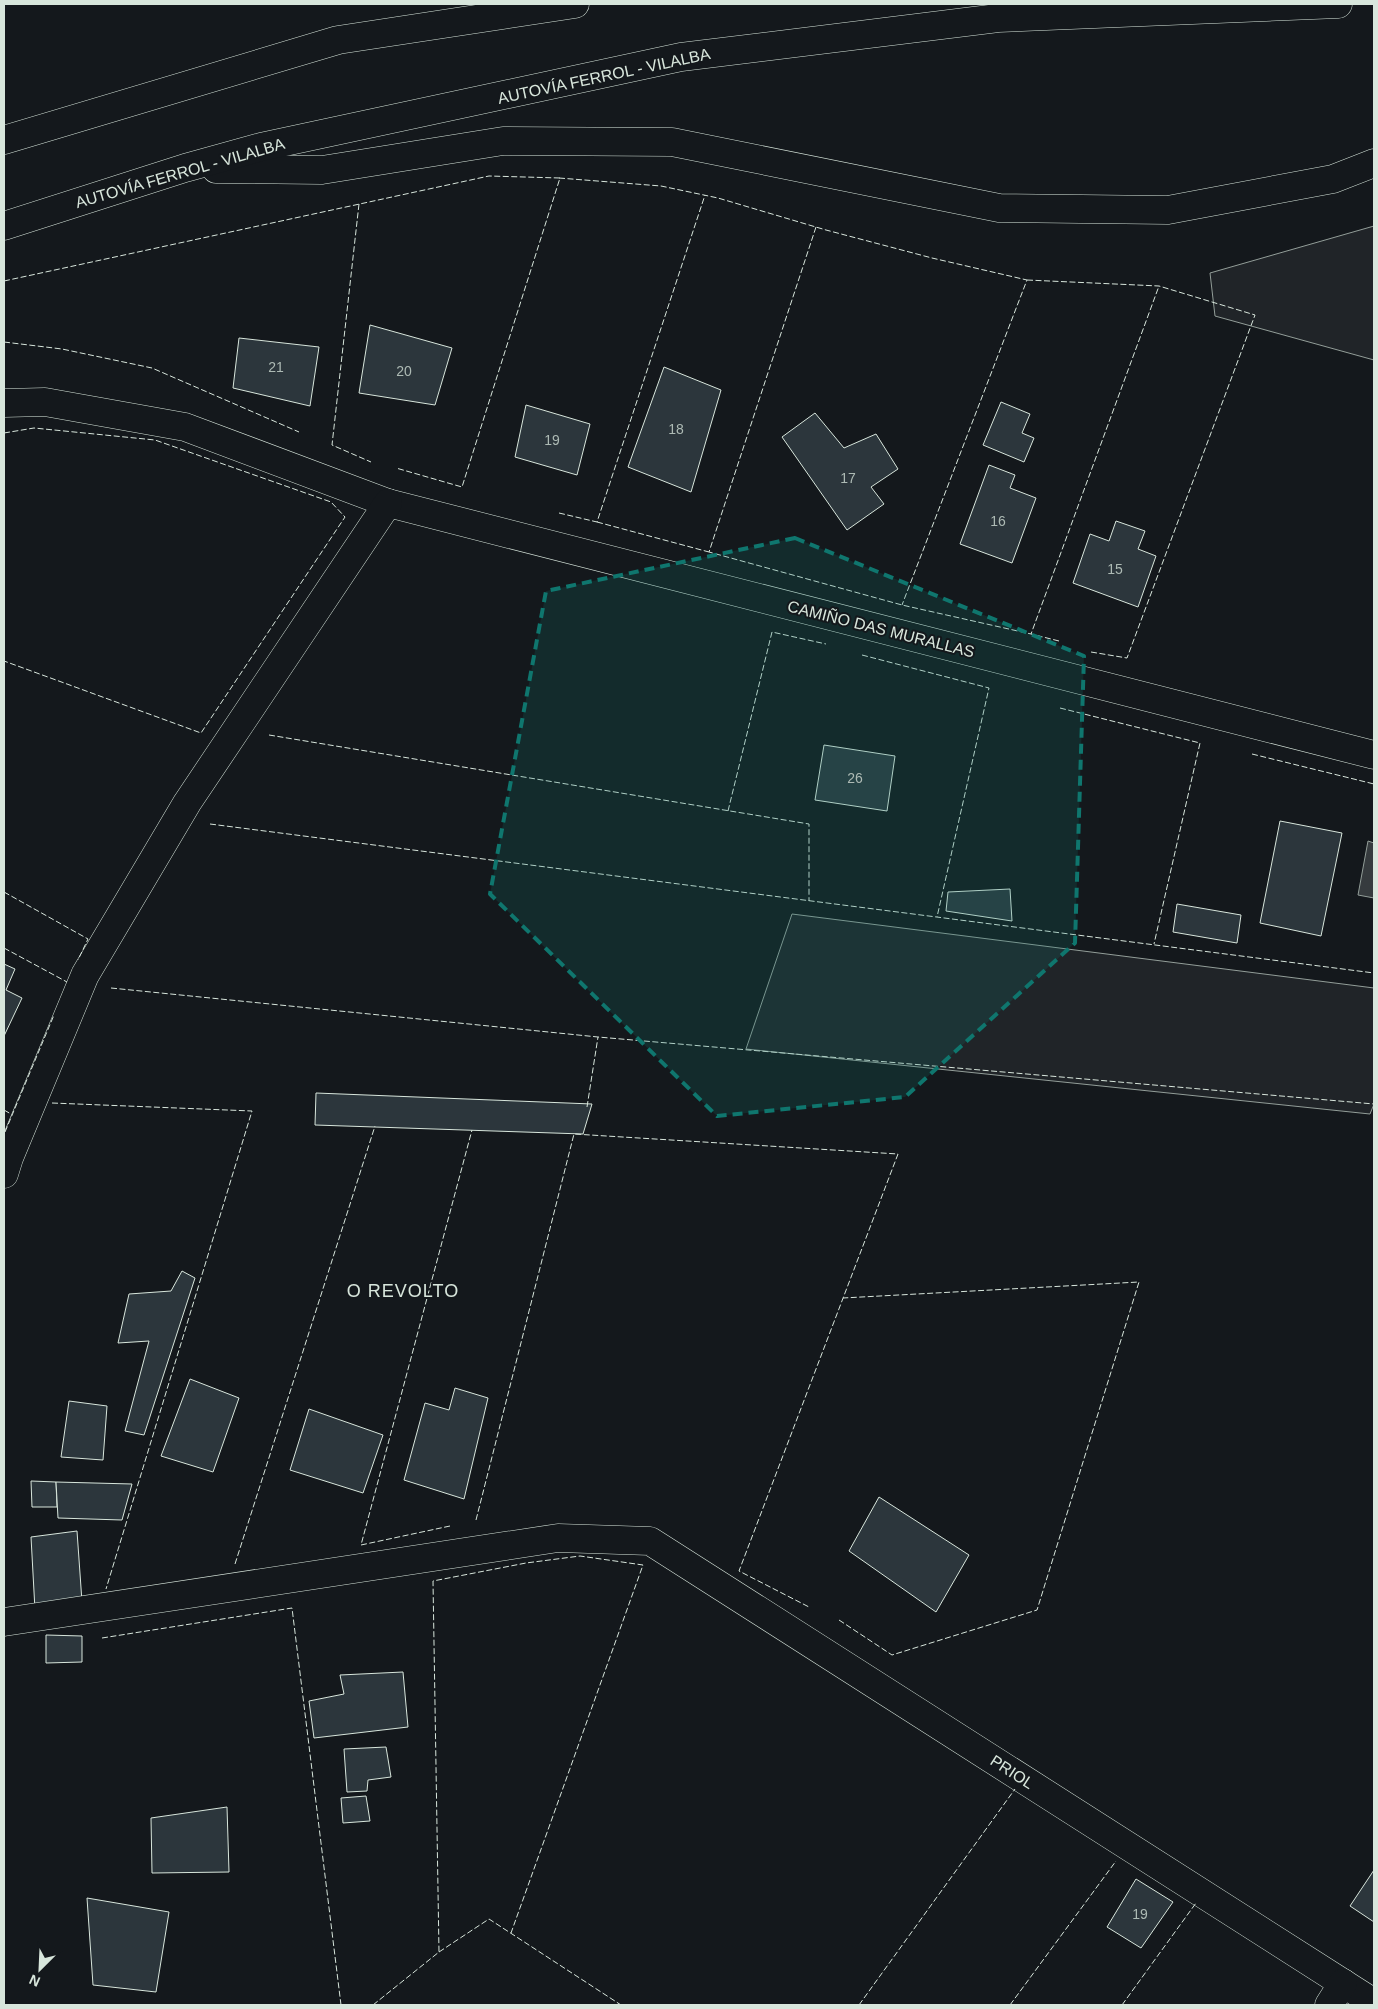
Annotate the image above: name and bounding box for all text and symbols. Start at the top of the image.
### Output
street label: AUTOVÍA FERROL - VILALBA [496,44,712,107]
street label: AUTOVÍA FERROL - VILALBA [73,134,287,211]
house number: 21 [268,359,284,375]
house number: 20 [396,363,412,379]
house number: 18 [668,421,684,437]
house number: 19 [544,432,560,448]
house number: 17 [840,470,856,486]
house number: 16 [990,513,1006,529]
house number: 15 [1107,561,1123,577]
street label: CAMIÑO DAS MURALLAS [786,596,977,660]
house number: 26 [847,770,863,786]
district label: O REVOLTO [347,1281,459,1301]
street label: PRIOL [987,1752,1037,1792]
house number: 19 [1132,1906,1148,1922]
north arrow [15,1944,65,1994]
text: N [27,1972,43,1990]

